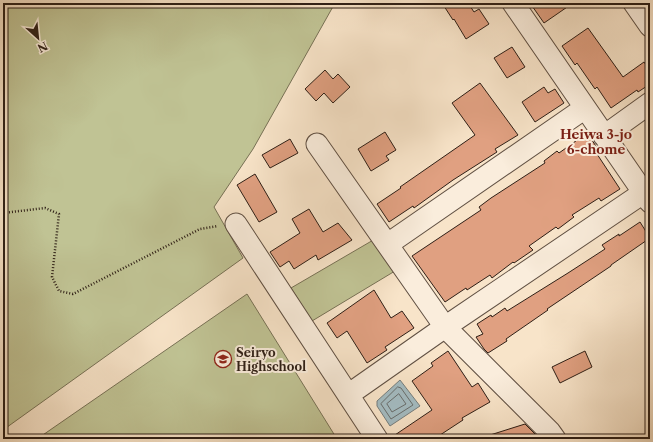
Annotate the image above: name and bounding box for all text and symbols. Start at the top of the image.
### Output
north arrow [18,18,58,58]
text: N [35,39,50,56]
district label: Heiwa 3-jo 6-chome [560,126,632,157]
place label: Seiryo Highschool [236,345,306,374]
school or university icon: Seiryo Highschool [213,349,233,369]

